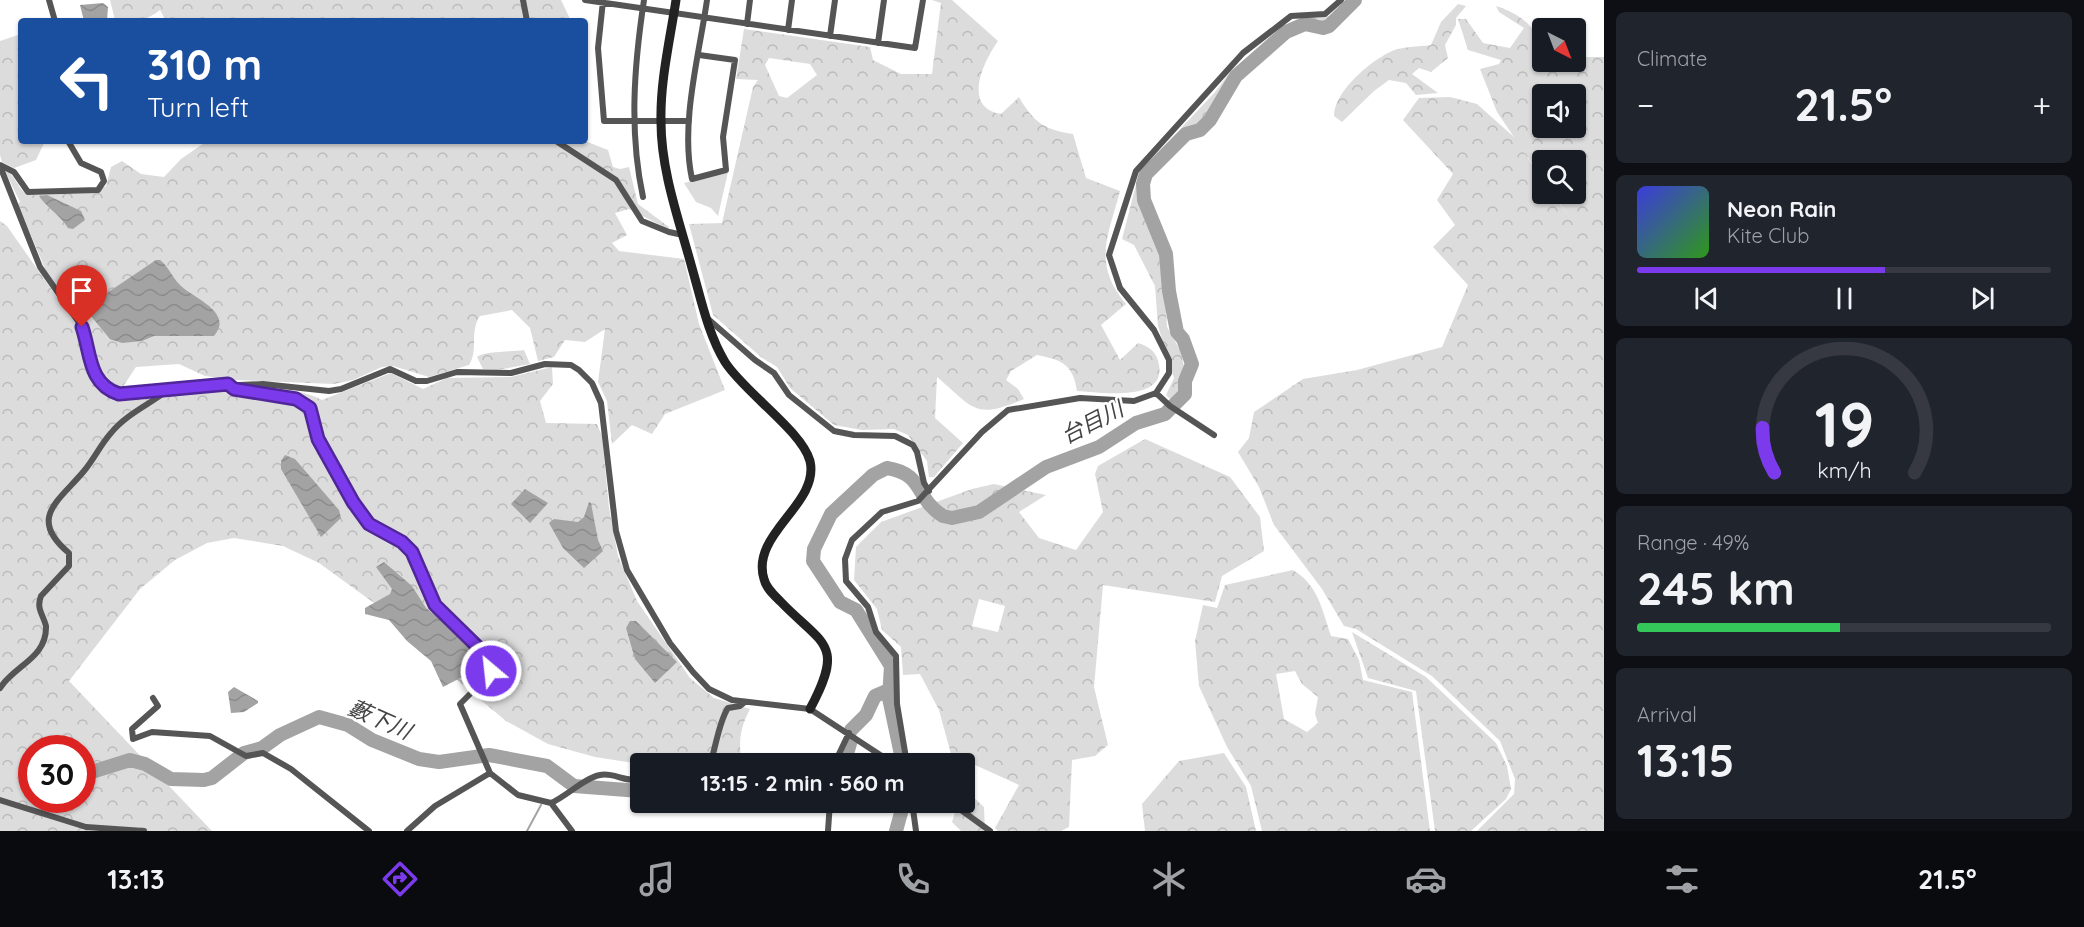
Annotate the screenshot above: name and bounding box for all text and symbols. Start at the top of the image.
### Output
north arrow [1532,18,1586,72]
map controls [1532,18,1586,204]
text: 310 m [147,38,262,91]
icon: left [48,42,126,120]
text: Climate [1637,46,1707,71]
text: 21.5° [1794,76,1892,132]
button: sound [1532,84,1586,138]
text: − [1637,84,1654,125]
text: + [2032,84,2051,125]
text: Turn left [147,90,249,124]
button: search [1532,150,1586,204]
text: Neon Rain [1727,195,1836,223]
text: Kite Club [1727,223,1809,248]
pin [56,265,107,327]
icon: arrive [65,274,98,307]
icon: previous [1690,282,1723,315]
icon: pause [1828,282,1861,315]
icon: next [1966,282,1999,315]
text: 19 [1814,385,1874,463]
water label: 台目川 [1056,394,1130,449]
text: km/h [1817,457,1871,483]
text: Range · 49% [1637,530,1749,555]
text: 245 km [1637,560,1795,616]
position arrow [459,639,523,703]
water label: 藪下川 [344,693,418,746]
text: Arrival [1637,702,1697,727]
text: 13:15 [1637,732,1734,788]
speed limit sign: 30 [18,735,96,813]
text: 13:15 · 2 min · 560 m [700,769,905,797]
icon: directions [379,858,421,900]
icon: music [636,858,678,900]
icon: phone [892,858,934,900]
icon: climate [1148,858,1190,900]
icon: car [1405,858,1447,900]
icon: filters [1661,858,1703,900]
text: 13:13 [107,862,165,896]
text: 21.5° [1918,862,1977,896]

